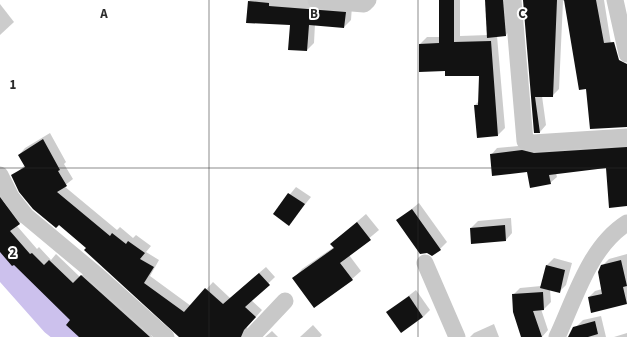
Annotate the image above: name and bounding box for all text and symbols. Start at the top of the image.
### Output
text: A [99,5,108,23]
text: B [310,5,318,23]
text: C [518,5,526,23]
text: 1 [10,76,17,94]
text: 2 [10,244,17,262]

